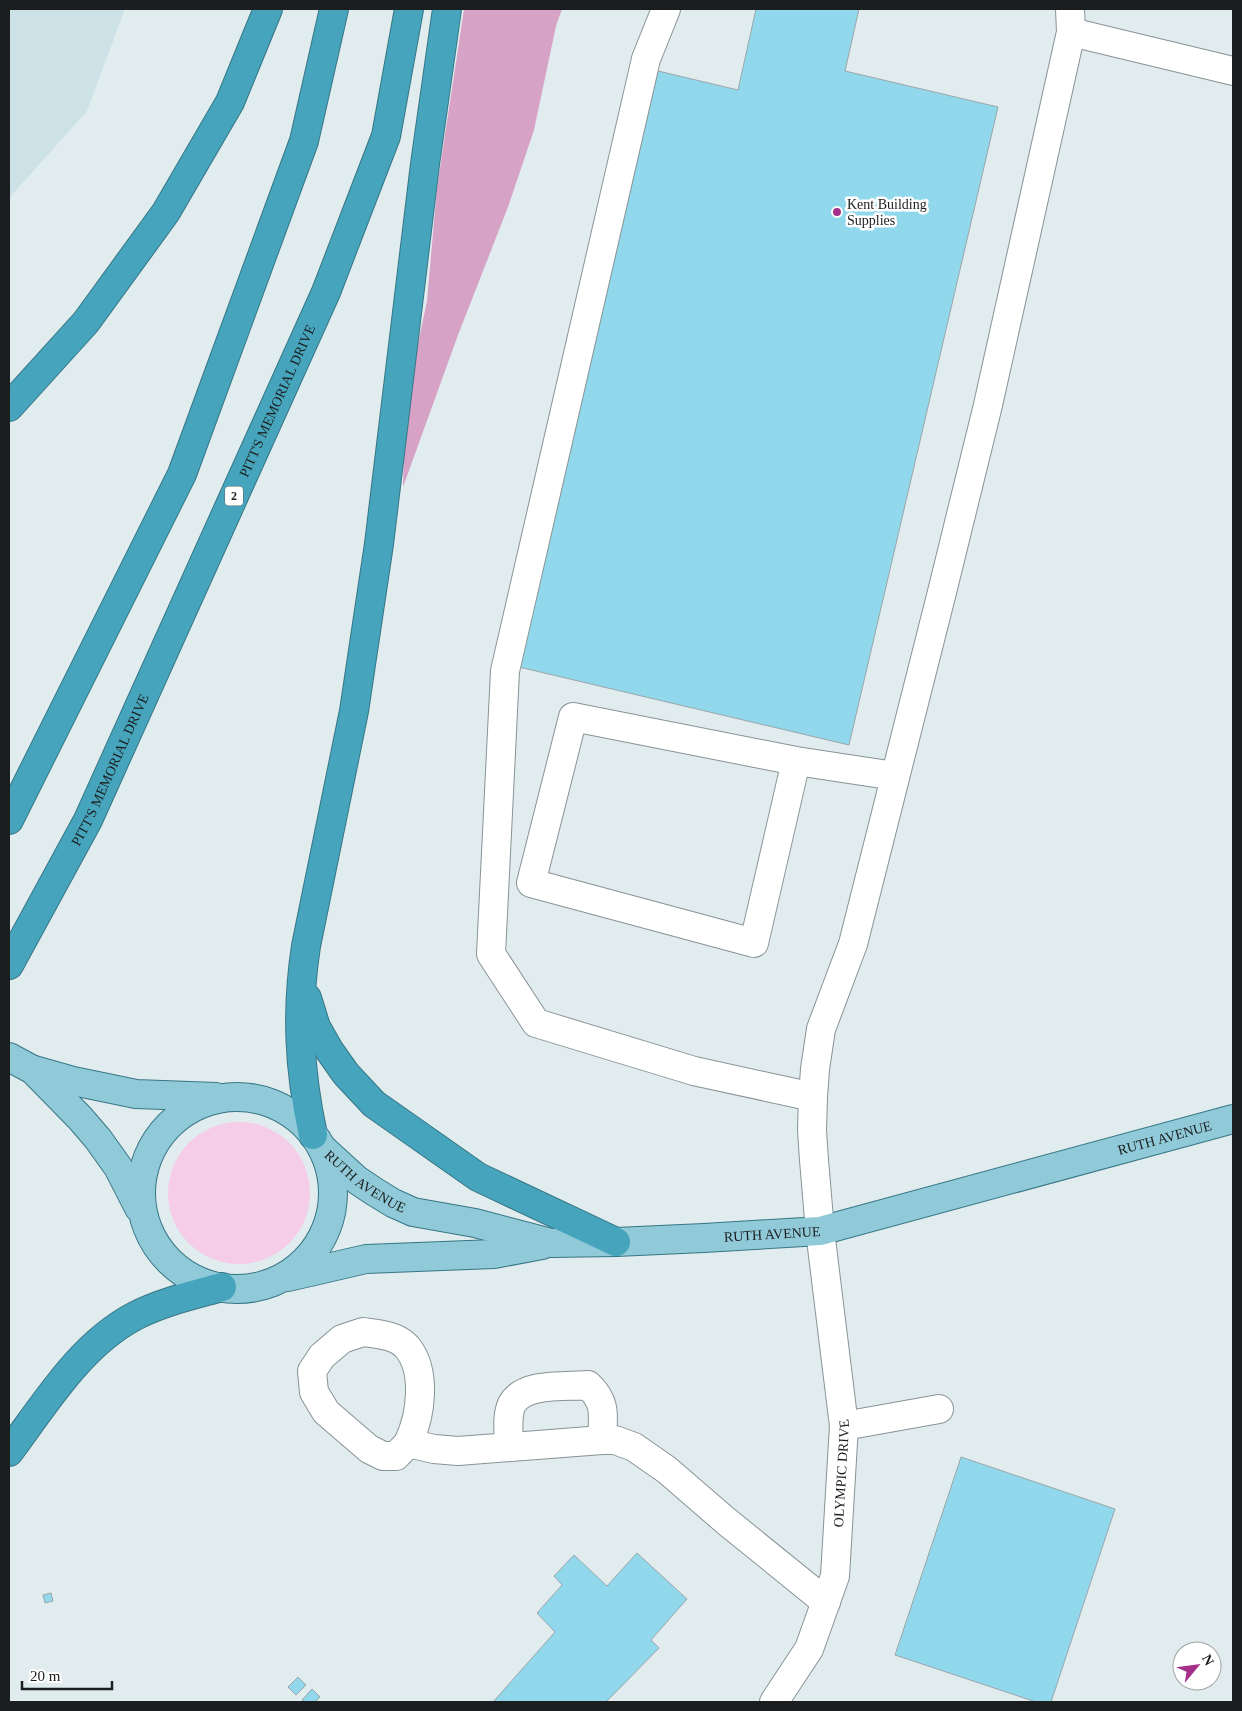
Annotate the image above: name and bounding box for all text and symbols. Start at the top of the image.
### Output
place label: Kent Building Supplies [847,197,927,228]
marker: Kent Building Supplies [831,206,843,218]
street label: PITT'S MEMORIAL DRIVE [236,322,318,479]
road number: 2 [225,486,243,506]
street label: PITT'S MEMORIAL DRIVE [68,691,151,848]
street label: RUTH AVENUE [1116,1118,1213,1157]
street label: RUTH AVENUE [322,1147,408,1215]
street label: RUTH AVENUE [723,1223,821,1244]
street label: OLYMPIC DRIVE [830,1418,852,1528]
north arrow [1172,1641,1222,1691]
text: N [1199,1652,1217,1668]
scale bar [22,1658,112,1690]
text: 20 m [30,1668,61,1684]

